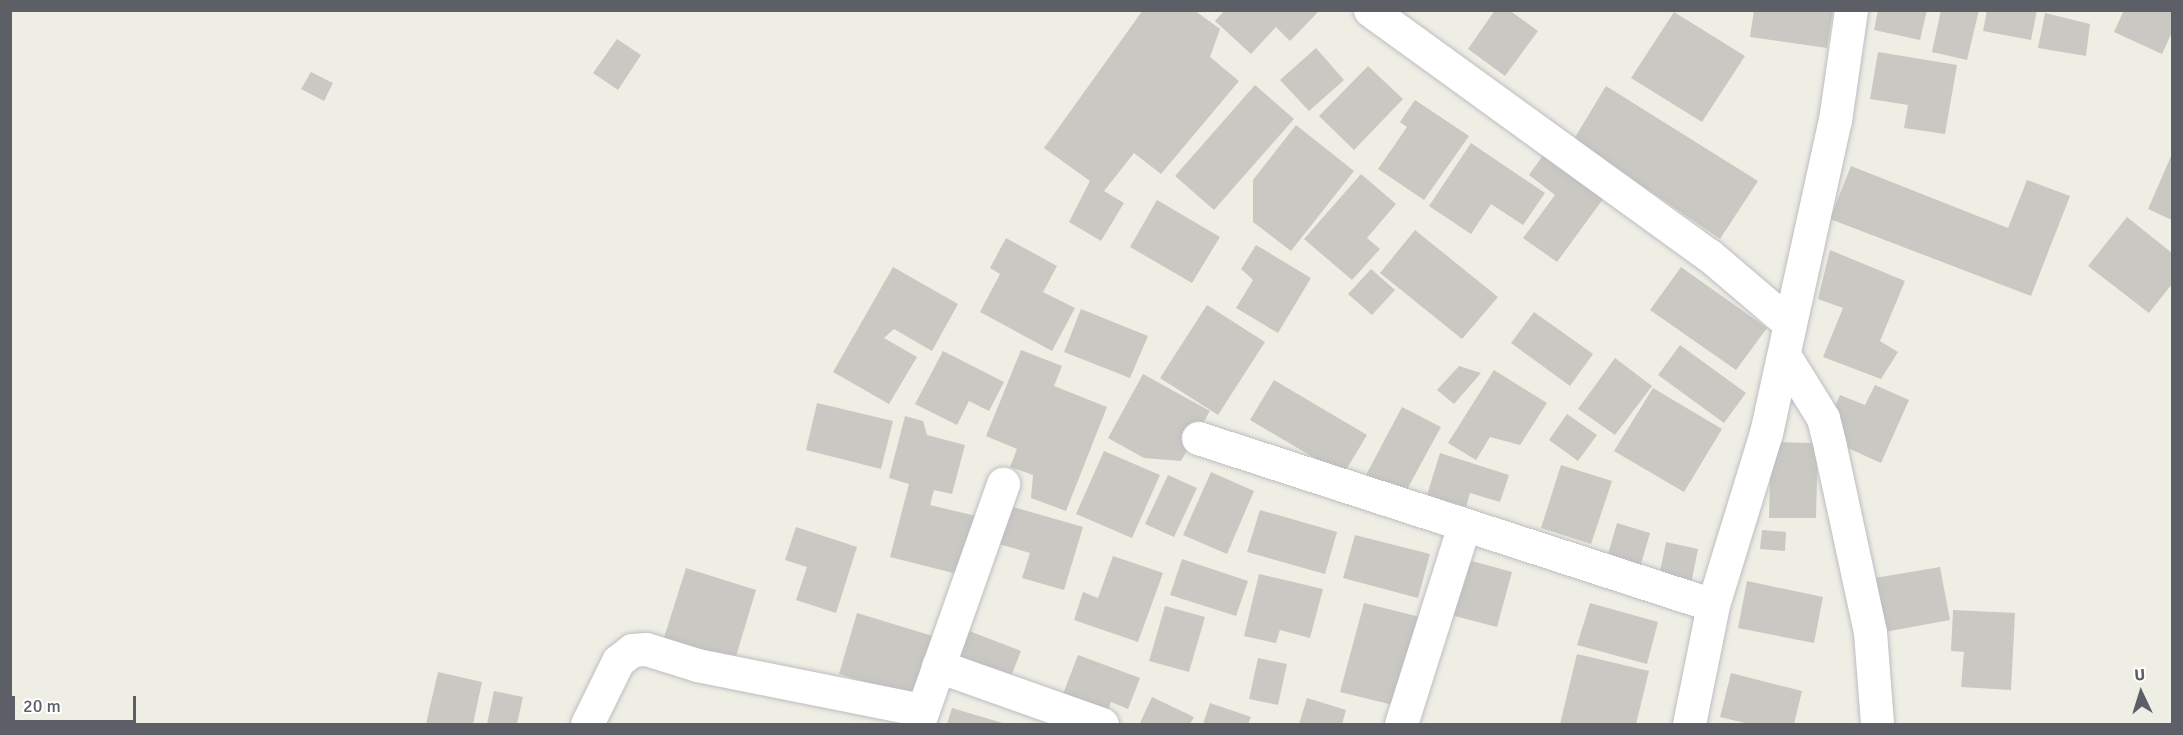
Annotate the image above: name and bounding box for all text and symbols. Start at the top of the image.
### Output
north arrow [2111,663,2171,723]
text: U [2134,665,2146,685]
scale bar [15,684,140,722]
text: 20 m [23,695,61,717]

